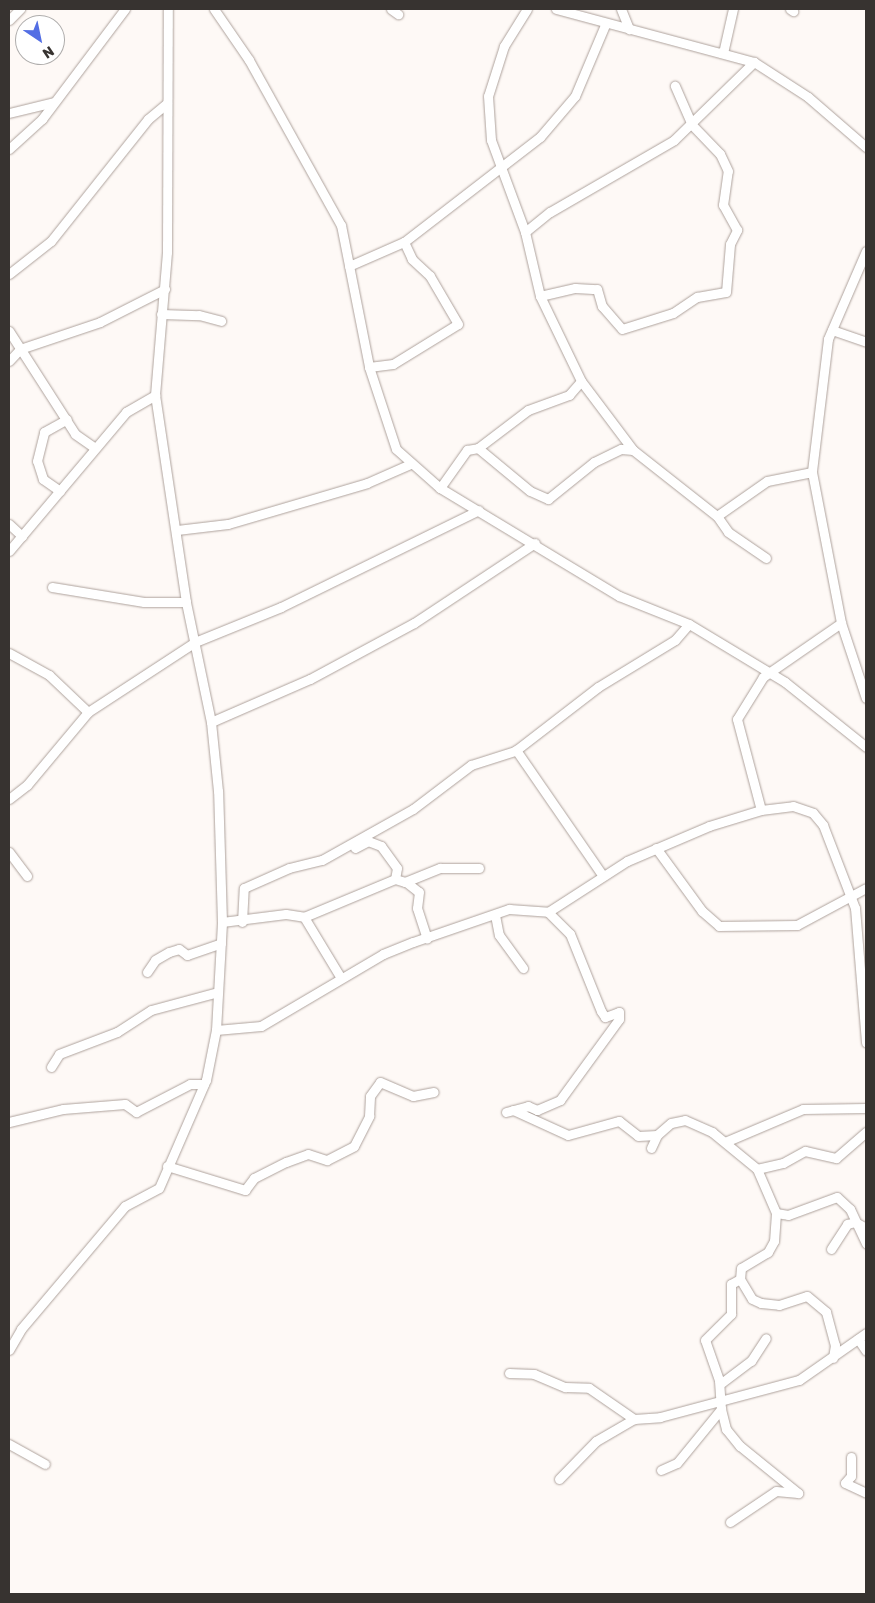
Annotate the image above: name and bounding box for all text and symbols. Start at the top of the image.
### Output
north arrow [15,15,65,65]
text: N [39,42,57,62]

